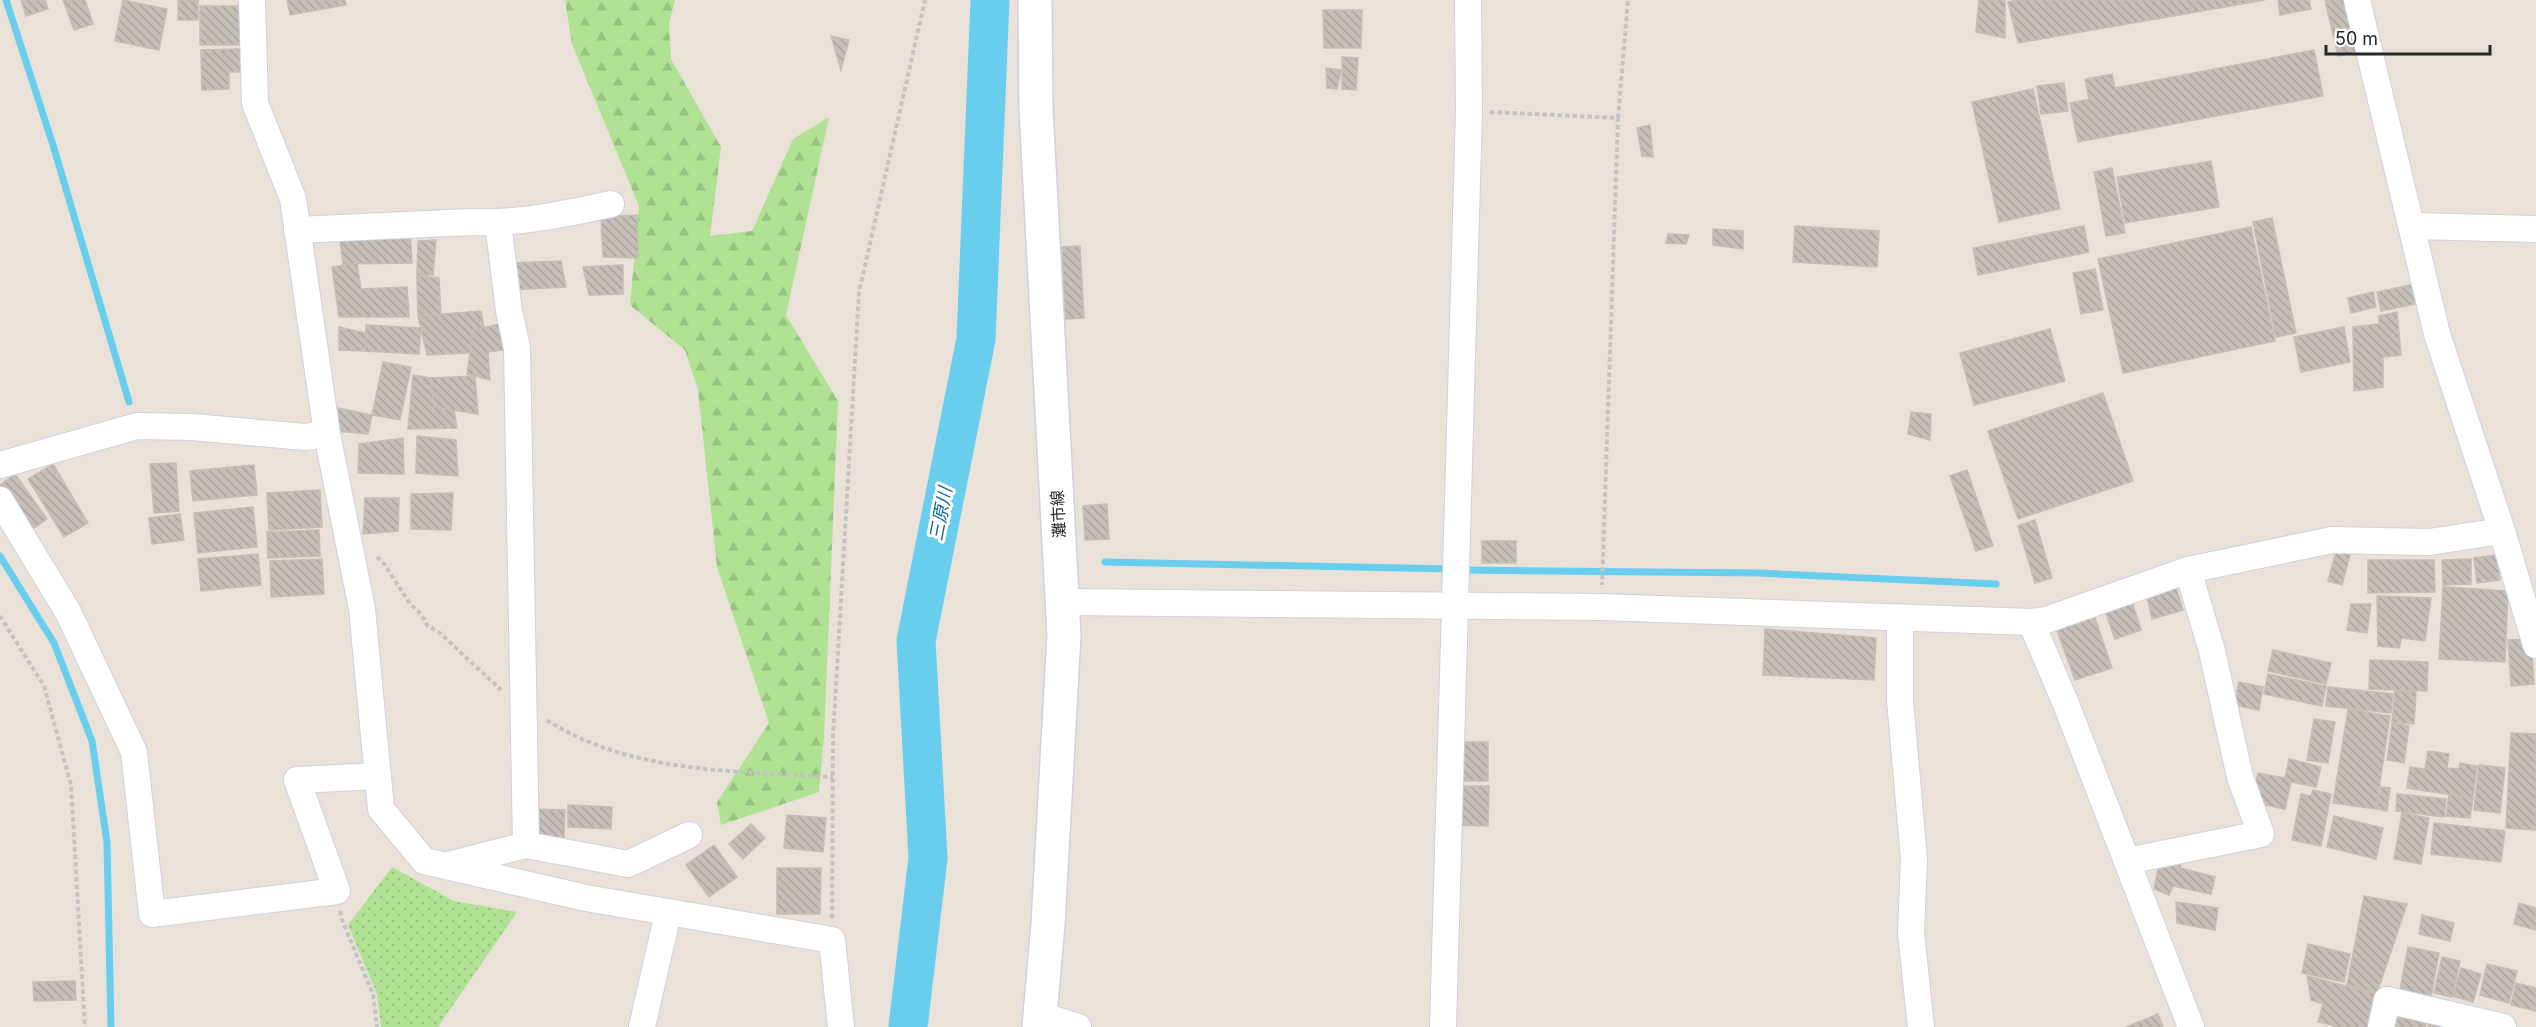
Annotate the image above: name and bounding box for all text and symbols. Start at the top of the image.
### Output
scale bar [2326,18,2490,56]
text: 50 m [2335,28,2378,49]
water label: 三原川 [925,483,956,542]
street label: 灘市線 [1047,490,1069,538]

